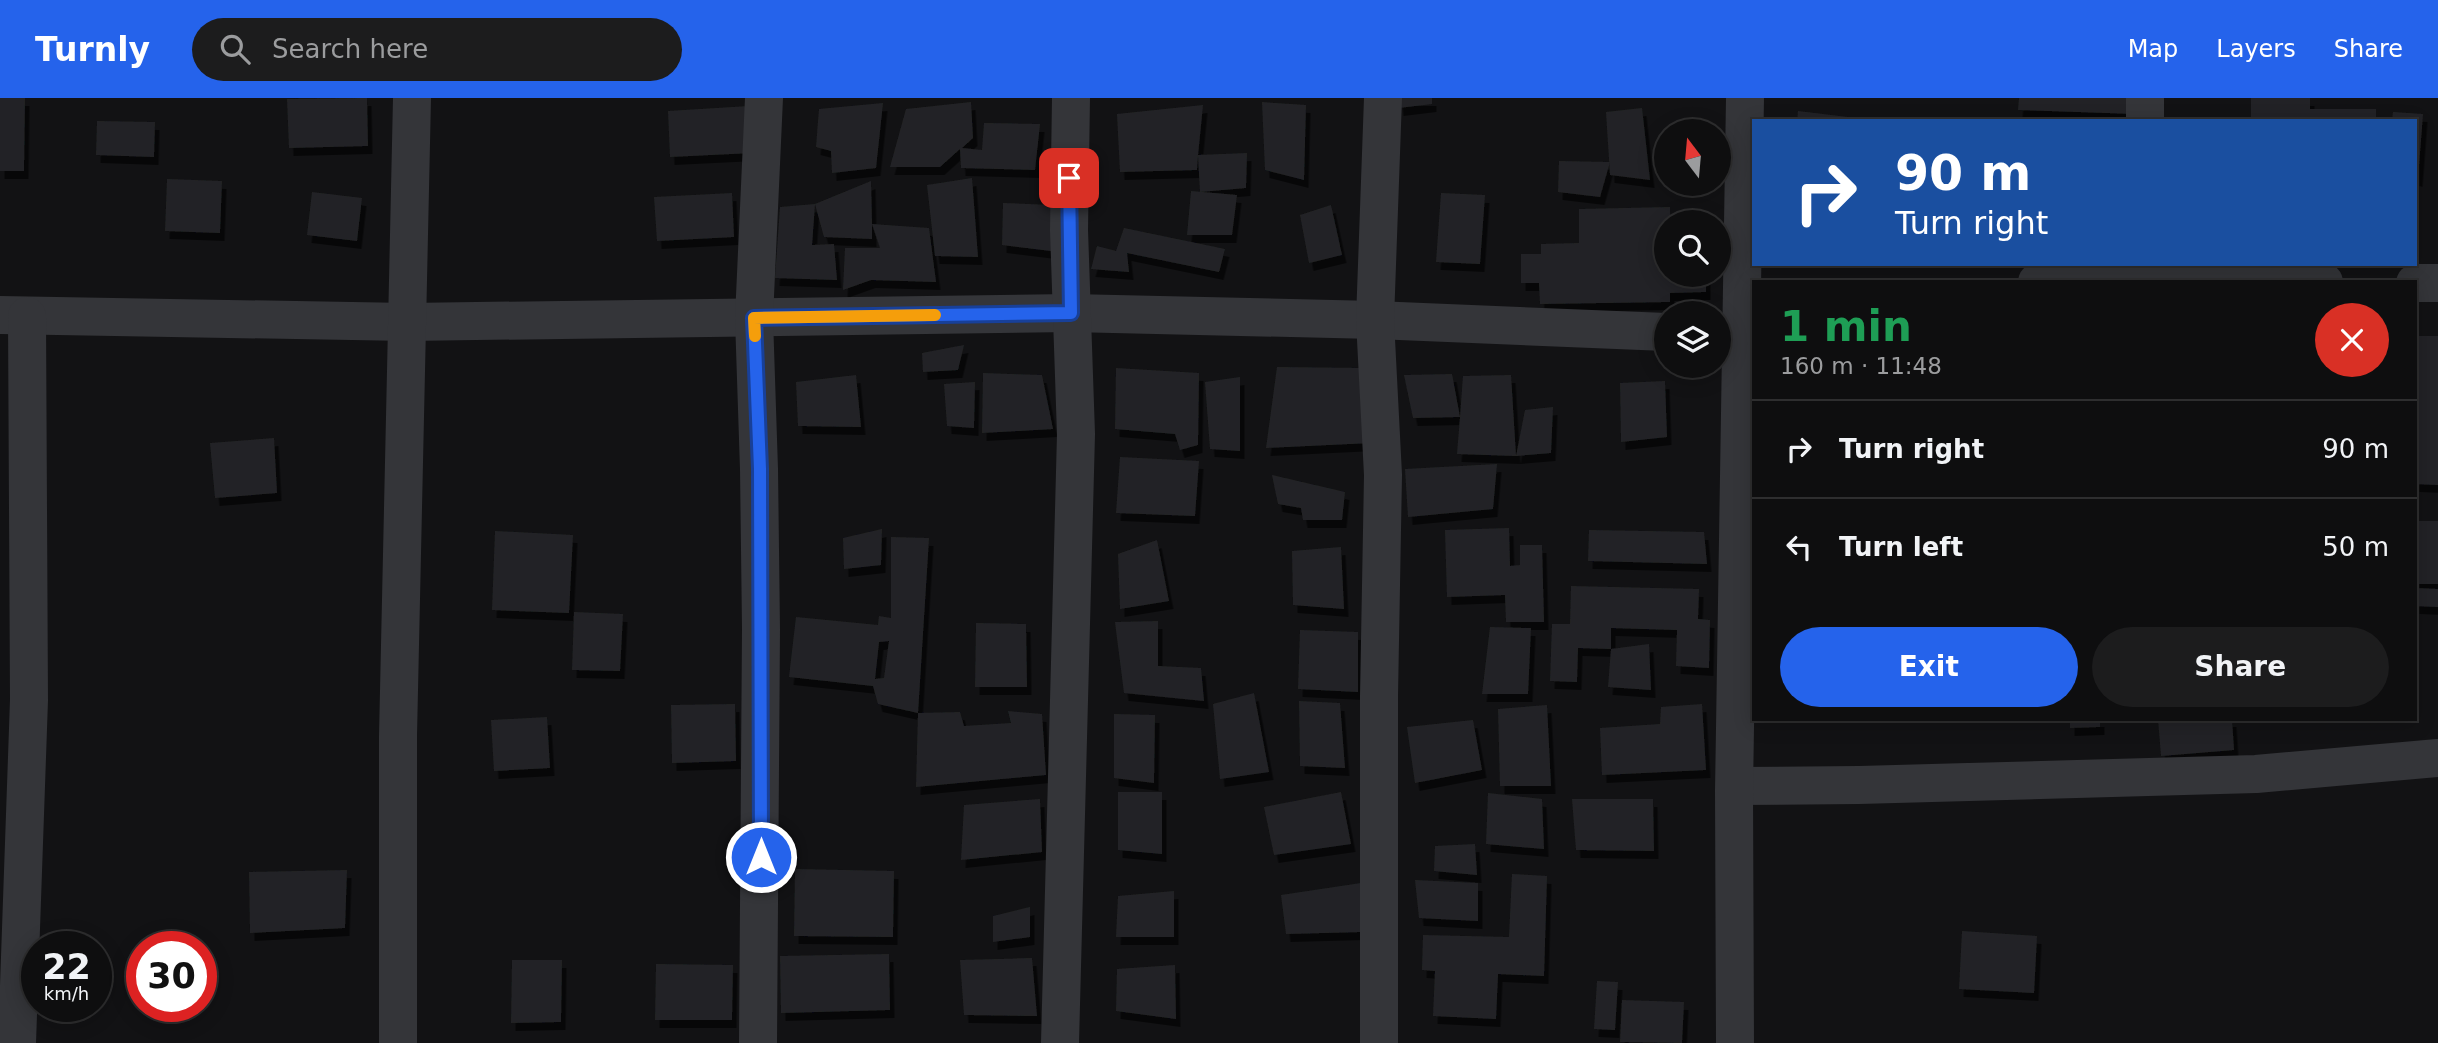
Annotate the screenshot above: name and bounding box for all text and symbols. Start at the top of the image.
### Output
search box [192,18,682,81]
text: Turnly [35,30,150,69]
icon: search [216,30,254,68]
text: Search here [272,34,428,64]
text: Map [2128,35,2178,63]
text: Layers [2216,35,2296,63]
text: Share [2334,35,2403,63]
north arrow [1654,119,1731,196]
map controls [1654,119,1731,378]
text: 90 m [1895,145,2031,202]
icon: right [1780,147,1871,238]
pin [1039,148,1099,208]
icon: arrive [1050,159,1088,197]
text: Turn right [1895,204,2048,242]
button: search [1654,210,1731,287]
button: layers [1654,301,1731,378]
text: 1 min [1780,302,1912,351]
button: close [2315,303,2389,377]
text: 160 m · 11:48 [1780,353,1942,379]
icon: right [1780,430,1818,468]
text: Turn right [1839,434,1984,464]
text: 90 m [2322,434,2389,464]
icon: left [1780,528,1818,566]
text: Turn left [1839,532,1963,562]
text: 50 m [2322,532,2389,562]
button: Exit [1780,627,2078,707]
button: Share [2092,627,2389,707]
position arrow [724,820,798,894]
speed limit sign: 30 [126,931,217,1022]
text: 22 [42,947,91,987]
text: km/h [44,983,89,1004]

